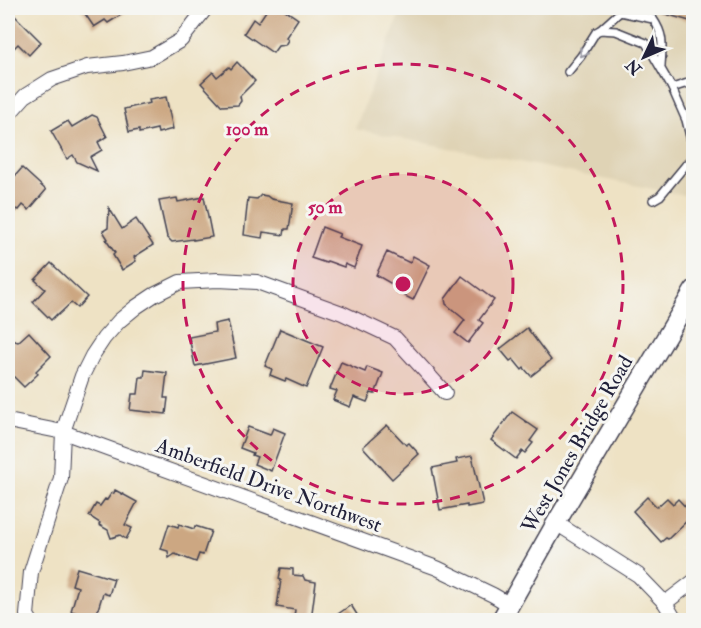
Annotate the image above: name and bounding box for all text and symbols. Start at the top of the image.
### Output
north arrow [614,27,674,87]
one-way arrow [578,47,590,57]
text: N [621,54,647,80]
text: 100 m [226,118,269,141]
text: 50 m [308,196,343,219]
centre of rings [393,274,413,294]
street label: West Jones Bridge Road [515,350,640,539]
street label: Amberfield Drive Northwest [151,432,386,539]

